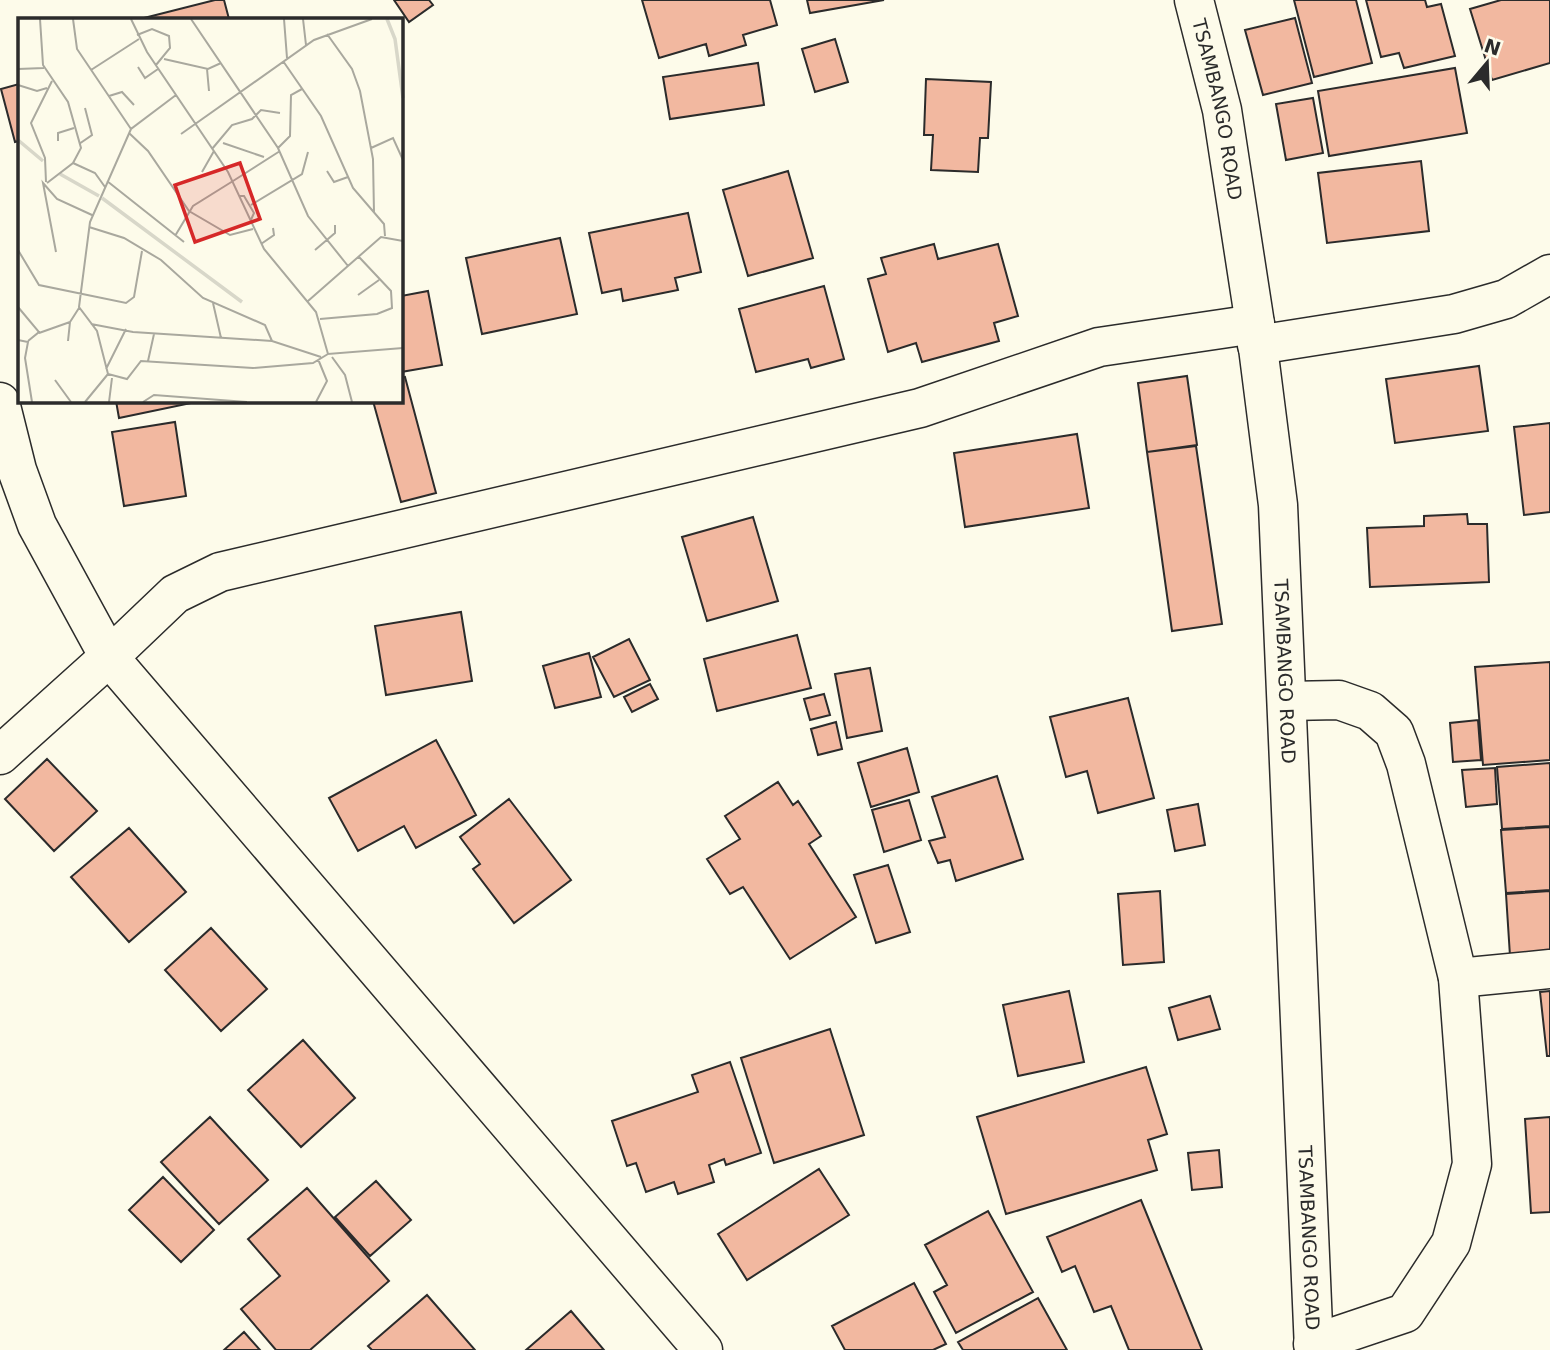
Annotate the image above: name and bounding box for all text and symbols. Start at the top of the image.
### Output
street label: TSAMBANGO ROAD [1188,15,1247,202]
inset map [18,18,402,402]
north arrow [1452,28,1522,98]
text: N [1481,34,1504,60]
street label: TSAMBANGO ROAD [1270,578,1300,764]
street label: TSAMBANGO ROAD [1294,1144,1324,1331]

